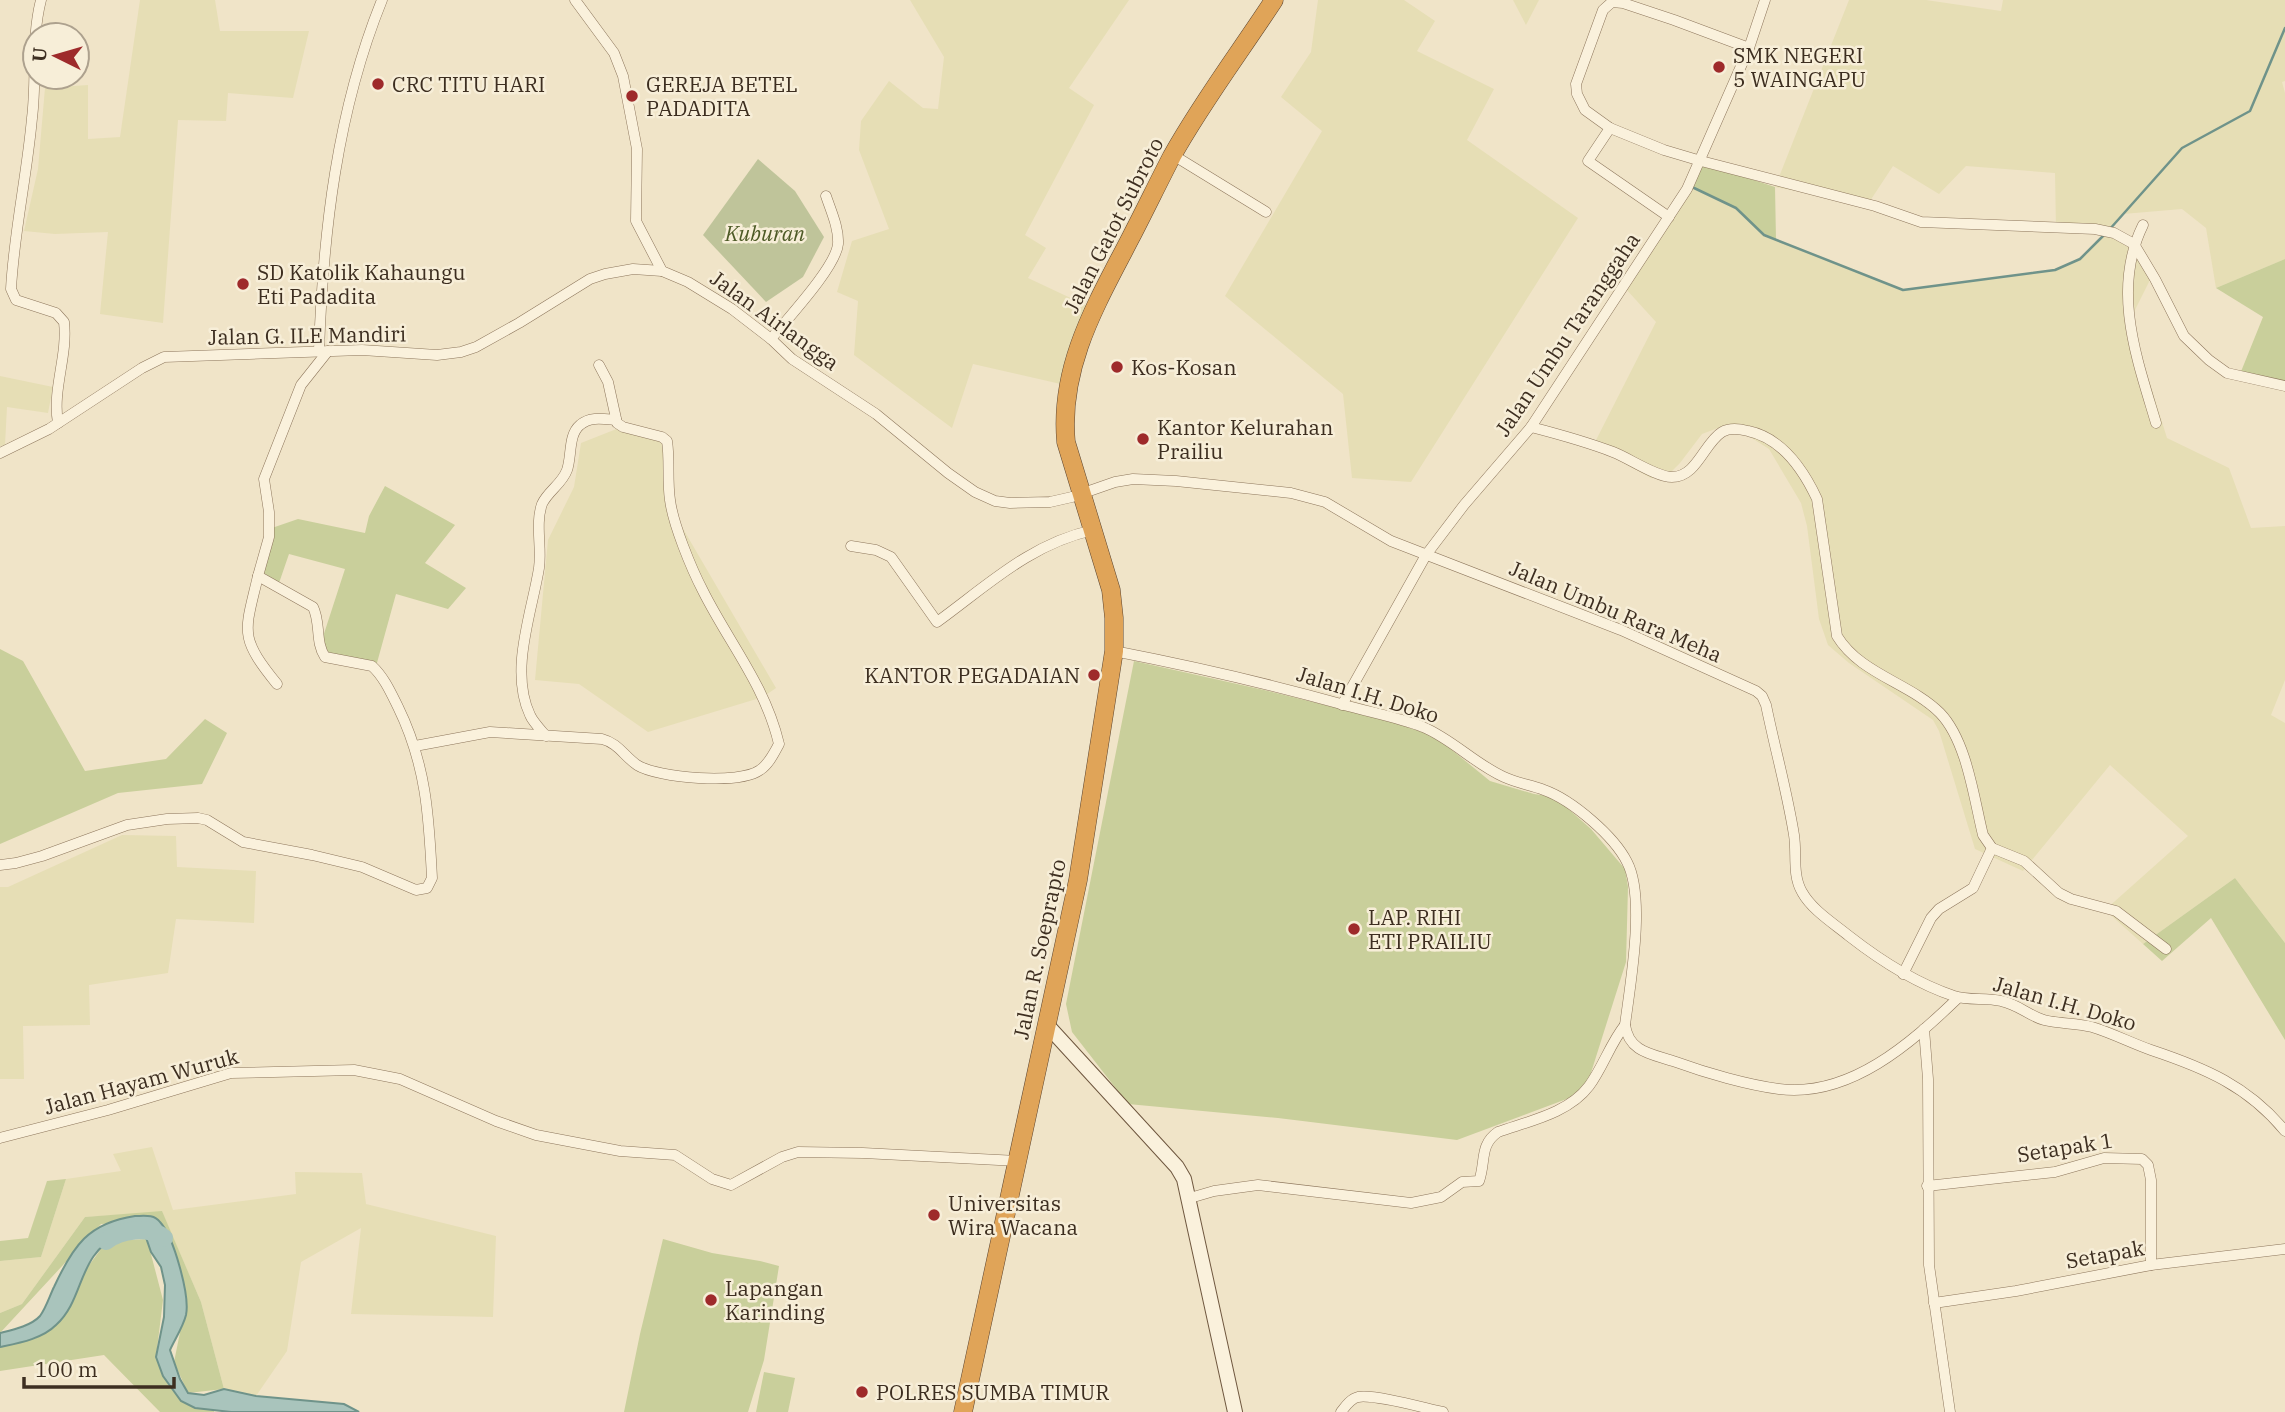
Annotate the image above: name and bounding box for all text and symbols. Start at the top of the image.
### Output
north arrow [21,21,91,91]
place label: SMK NEGERI 5 WAINGAPU [1733,41,1866,93]
text: U [26,46,52,63]
marker: SMK NEGERI 5 WAINGAPU [1711,59,1727,75]
place label: CRC TITU HARI [392,70,545,98]
place label: GEREJA BETEL PADADITA [646,70,798,122]
marker: CRC TITU HARI [370,76,386,92]
marker: GEREJA BETEL PADADITA [624,88,640,104]
street label: Jalan Gatot Subroto [1057,132,1169,318]
park label: Kuburan [724,219,805,247]
street label: Jalan Umbu Taranggaha [1488,227,1646,441]
place label: SD Katolik Kahaungu Eti Padadita [257,258,465,310]
street label: Jalan Airlangga [705,264,845,376]
marker: SD Katolik Kahaungu Eti Padadita [235,276,251,292]
street label: Jalan G. ILE Mandiri [208,319,406,351]
place label: Kos-Kosan [1131,353,1237,381]
marker: Kos-Kosan [1109,359,1125,375]
place label: Kantor Kelurahan Prailiu [1157,413,1333,465]
marker: Kantor Kelurahan Prailiu [1135,431,1151,447]
street label: Jalan Umbu Rara Meha [1505,554,1727,668]
street label: Jalan I.H. Doko [1293,659,1443,729]
place label: KANTOR PEGADAIAN [864,661,1080,689]
marker: KANTOR PEGADAIAN [1086,667,1102,683]
street label: Jalan R. Soeprapto [1006,856,1072,1042]
place label: LAP. RIHI ETI PRAILIU [1368,903,1492,955]
marker: LAP. RIHI ETI PRAILIU [1346,921,1362,937]
street label: Jalan I.H. Doko [1990,969,2140,1037]
street label: Jalan Hayam Wuruk [41,1041,242,1120]
street label: Setapak 1 [2015,1126,2115,1168]
place label: Universitas Wira Wacana [948,1189,1078,1241]
marker: Universitas Wira Wacana [926,1207,942,1223]
street label: Setapak [2064,1233,2147,1275]
place label: Lapangan Karinding [725,1274,825,1326]
marker: Lapangan Karinding [703,1292,719,1308]
scale bar [24,1346,175,1390]
text: 100 m [35,1355,98,1383]
place label: POLRES SUMBA TIMUR [876,1378,1109,1406]
marker: POLRES SUMBA TIMUR [854,1384,870,1400]

